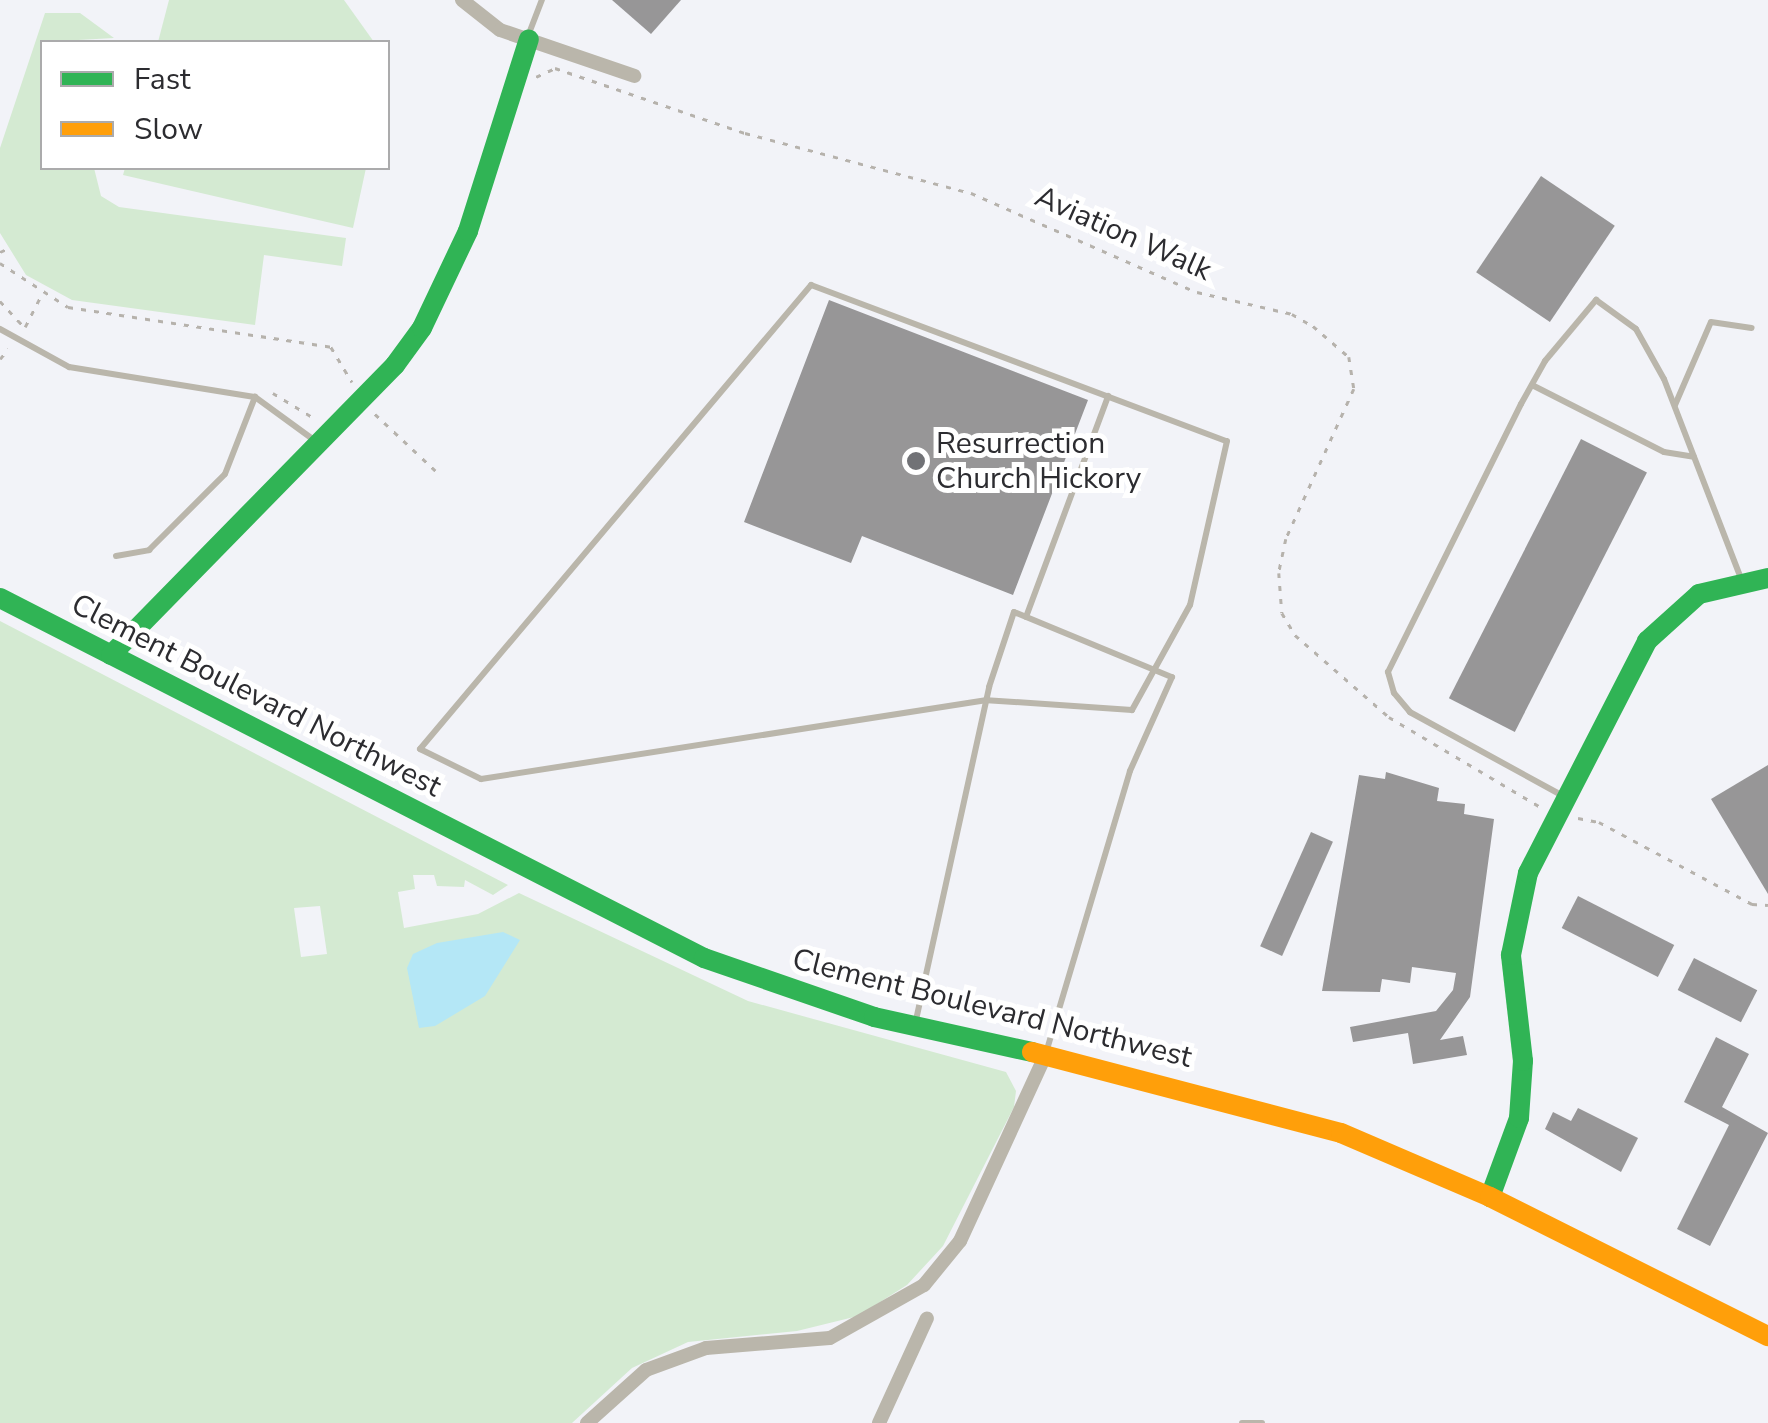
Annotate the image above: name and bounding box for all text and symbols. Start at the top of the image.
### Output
legend [40,40,390,170]
text: Fast [134,59,191,100]
text: Slow [134,109,203,150]
street label: Aviation Walk [1029,179,1217,289]
place label: Resurrection Church Hickory [936,426,1141,496]
marker: Resurrection Church Hickory [905,450,927,472]
street label: Clement Boulevard Northwest [65,587,447,805]
street label: Clement Boulevard Northwest [789,942,1195,1076]

